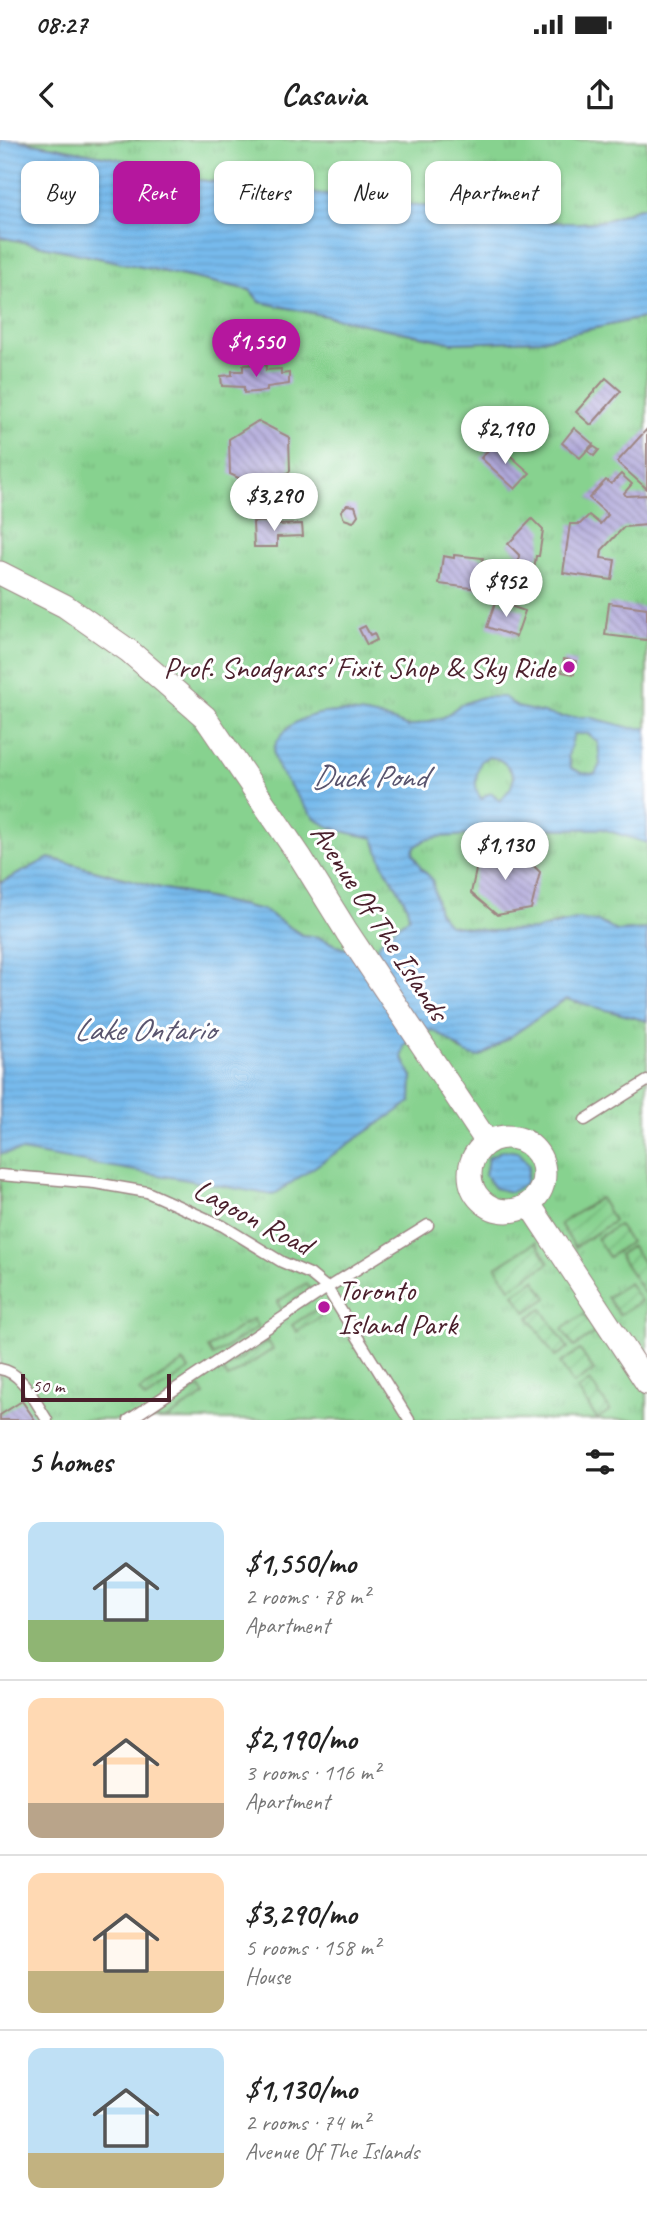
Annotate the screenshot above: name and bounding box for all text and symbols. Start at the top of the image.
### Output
text: 08:27 [35,8,87,41]
text: Casavia [281,74,366,115]
icon: back [28,76,66,114]
icon: share [581,76,619,114]
chip: Buy [21,161,99,224]
chip: Rent [113,161,200,224]
chip: Filters [214,161,314,224]
chip: New [328,161,411,224]
chip: Apartment [425,161,561,224]
pin: $1,550 [199,320,313,379]
text: $1,550 [228,327,284,356]
pin: $2,190 [448,406,562,466]
text: $2,190 [477,414,533,443]
pin: $3,290 [217,474,331,533]
text: $3,290 [246,481,302,510]
pin: $952 [465,560,547,619]
text: $952 [486,567,526,596]
place label: Prof. Snodgrass' Fixit Shop & Sky Ride [164,648,557,686]
marker: Prof. Snodgrass' Fixit Shop & Sky Ride [561,659,577,675]
water label: Duck Pond [312,756,435,797]
street label: Avenue Of The Islands [302,816,459,1030]
pin: $1,130 [448,822,562,882]
text: $1,130 [477,830,533,859]
water label: Lake Ontario [74,1009,220,1050]
street label: Lagoon Road [187,1170,322,1266]
place label: Toronto Island Park [338,1271,459,1343]
marker: Toronto Island Park [316,1299,332,1315]
scale bar [21,1371,172,1403]
text: 50 m [32,1374,64,1398]
text: 5 homes [28,1443,112,1481]
icon: filters [581,1443,619,1481]
text: $1,550/mo [245,1544,356,1582]
icon: home [84,1550,168,1634]
text: 2 rooms · 78 m² [245,1582,369,1611]
text: Apartment [245,1611,330,1640]
text: $2,190/mo [245,1720,357,1758]
icon: home [84,1726,168,1810]
text: 3 rooms · 116 m² [245,1758,380,1787]
text: Apartment [245,1787,330,1816]
text: $3,290/mo [245,1895,357,1933]
icon: home [84,1901,168,1985]
text: 5 rooms · 158 m² [245,1933,380,1962]
text: House [245,1962,290,1991]
text: $1,130/mo [245,2070,357,2108]
icon: home [84,2076,168,2160]
text: 2 rooms · 74 m² [245,2108,369,2137]
text: Avenue Of The Islands [245,2137,419,2166]

